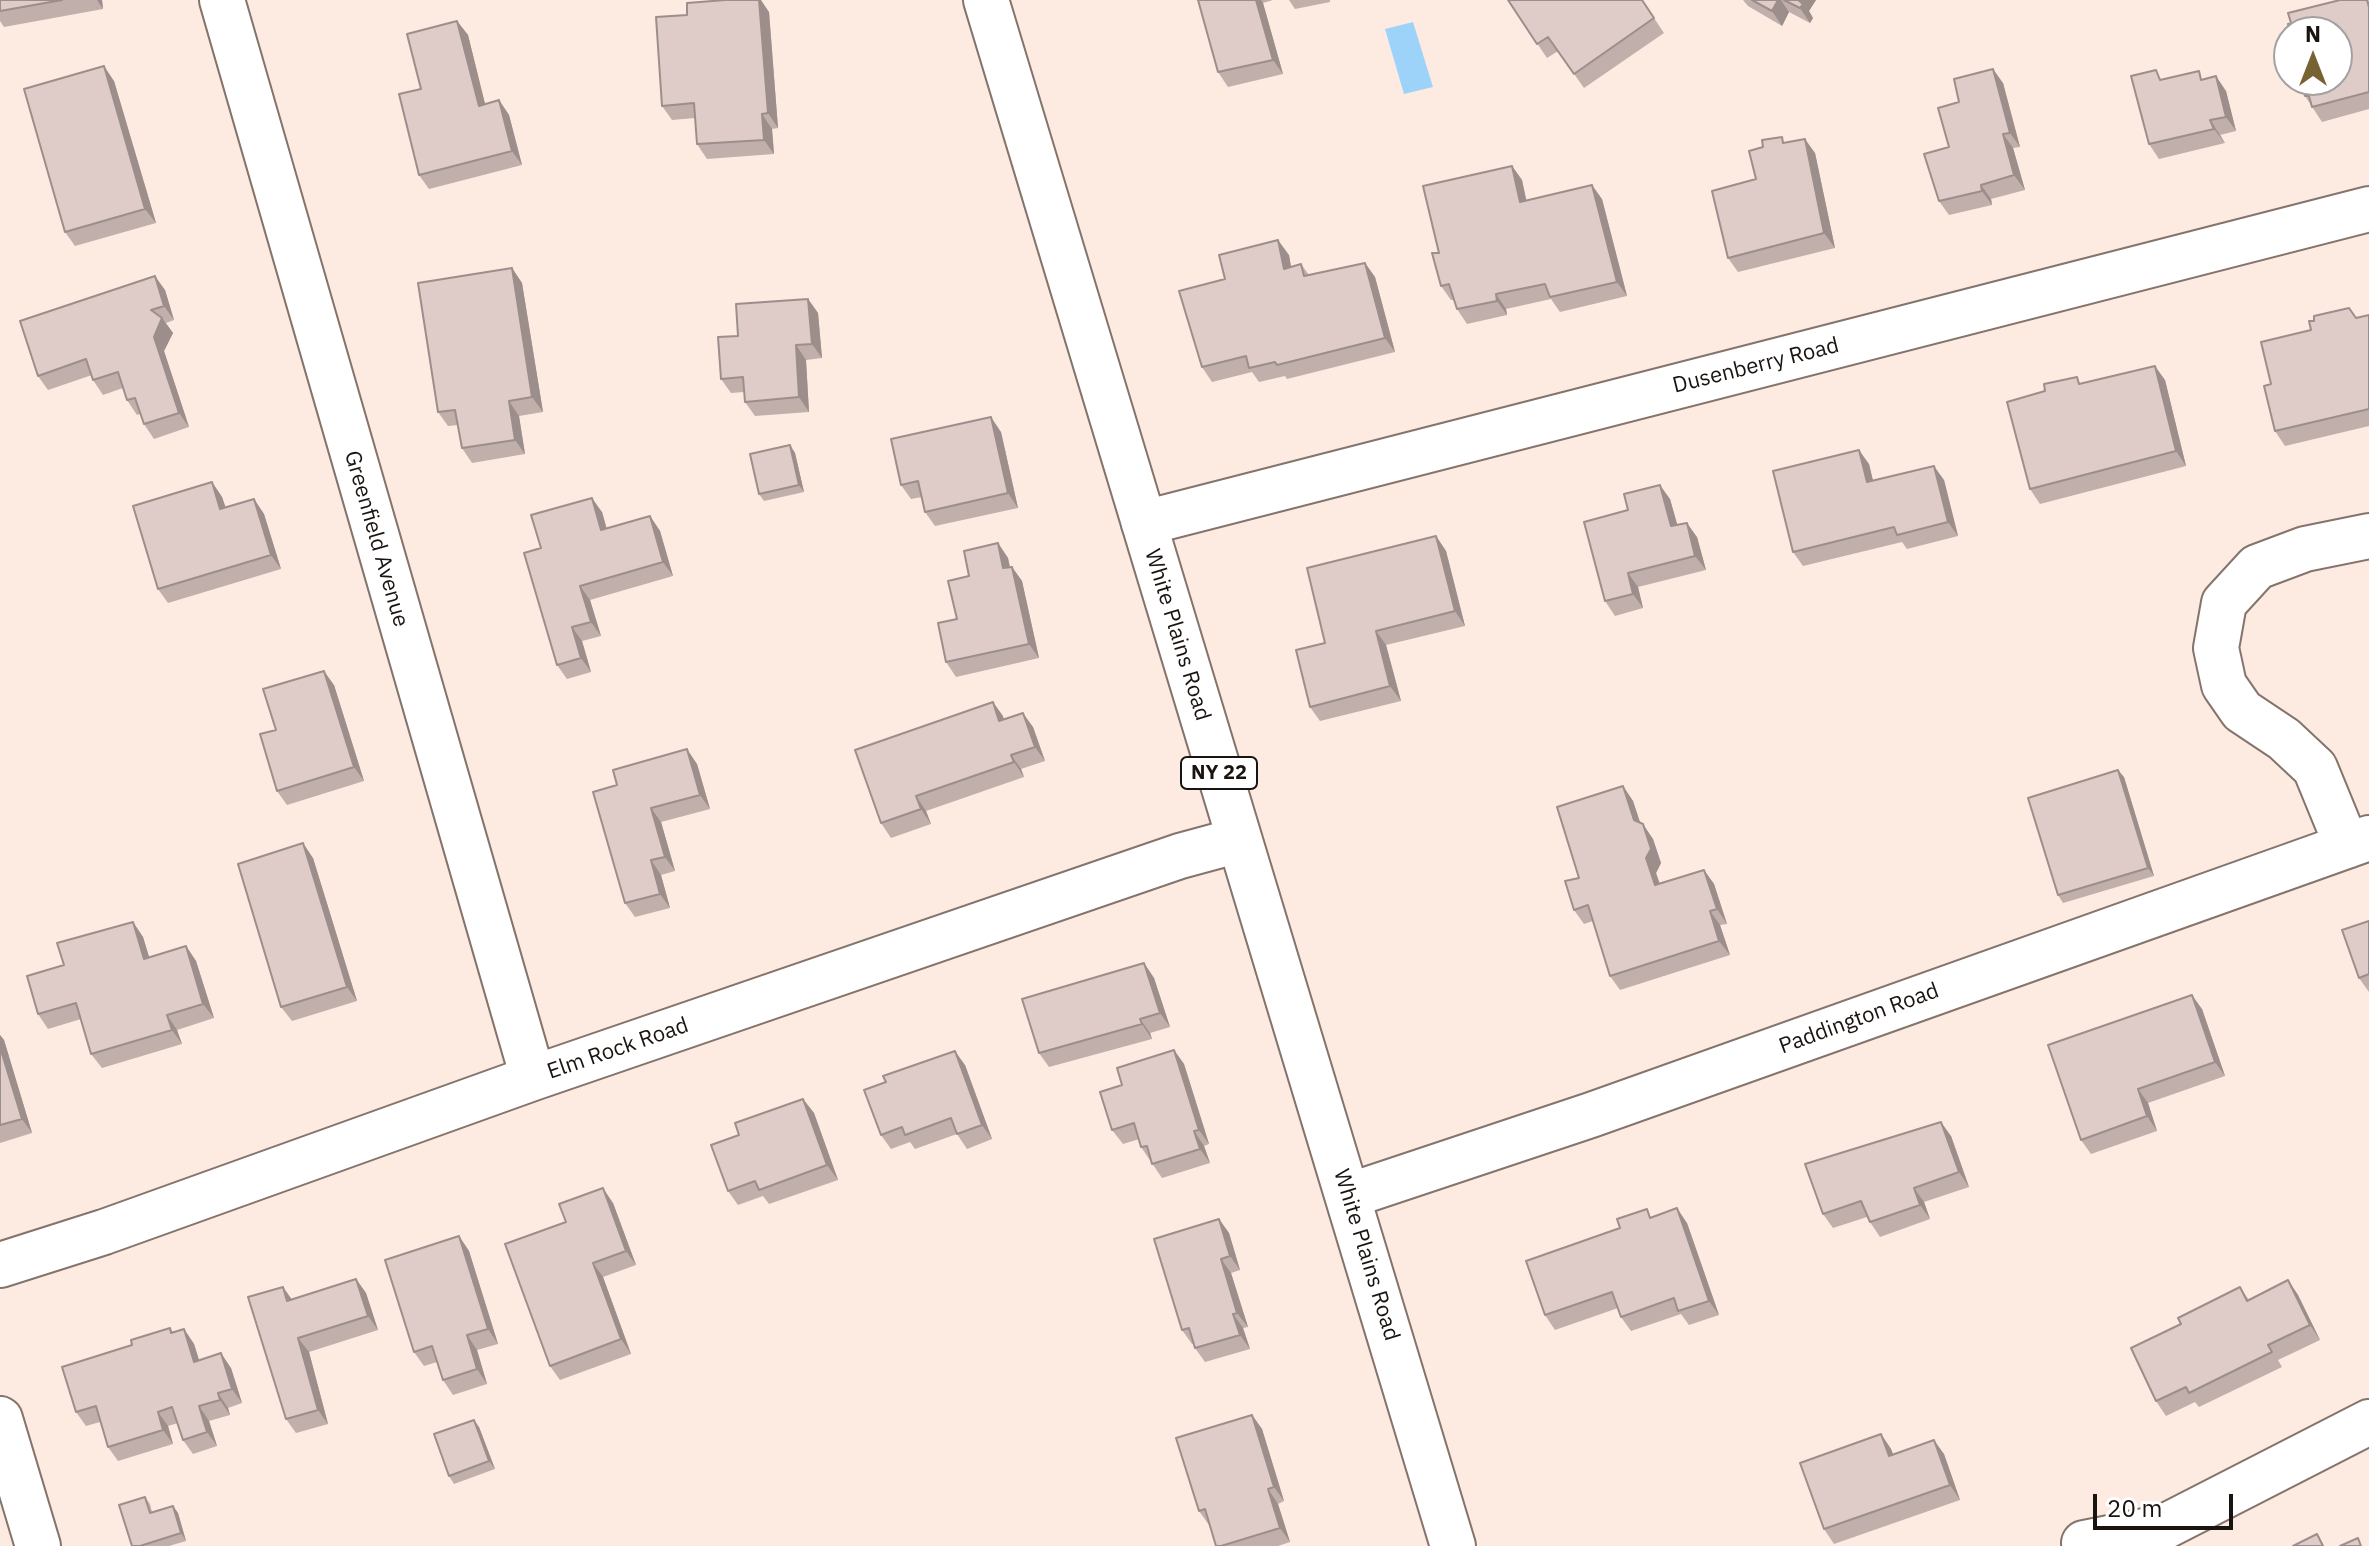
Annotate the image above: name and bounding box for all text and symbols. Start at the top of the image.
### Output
north arrow [2273,16,2353,96]
text: N [2305,19,2321,48]
street label: Dusenberry Road [1670,333,1842,399]
street label: Greenfield Avenue [338,448,414,630]
street label: White Plains Road [1138,546,1216,724]
road number: NY 22 [1181,757,1257,789]
street label: Paddington Road [1775,978,1943,1060]
street label: Elm Rock Road [544,1012,692,1086]
street label: White Plains Road [1327,1166,1405,1344]
scale bar [2097,1478,2237,1528]
text: 20 m [2107,1492,2162,1524]

